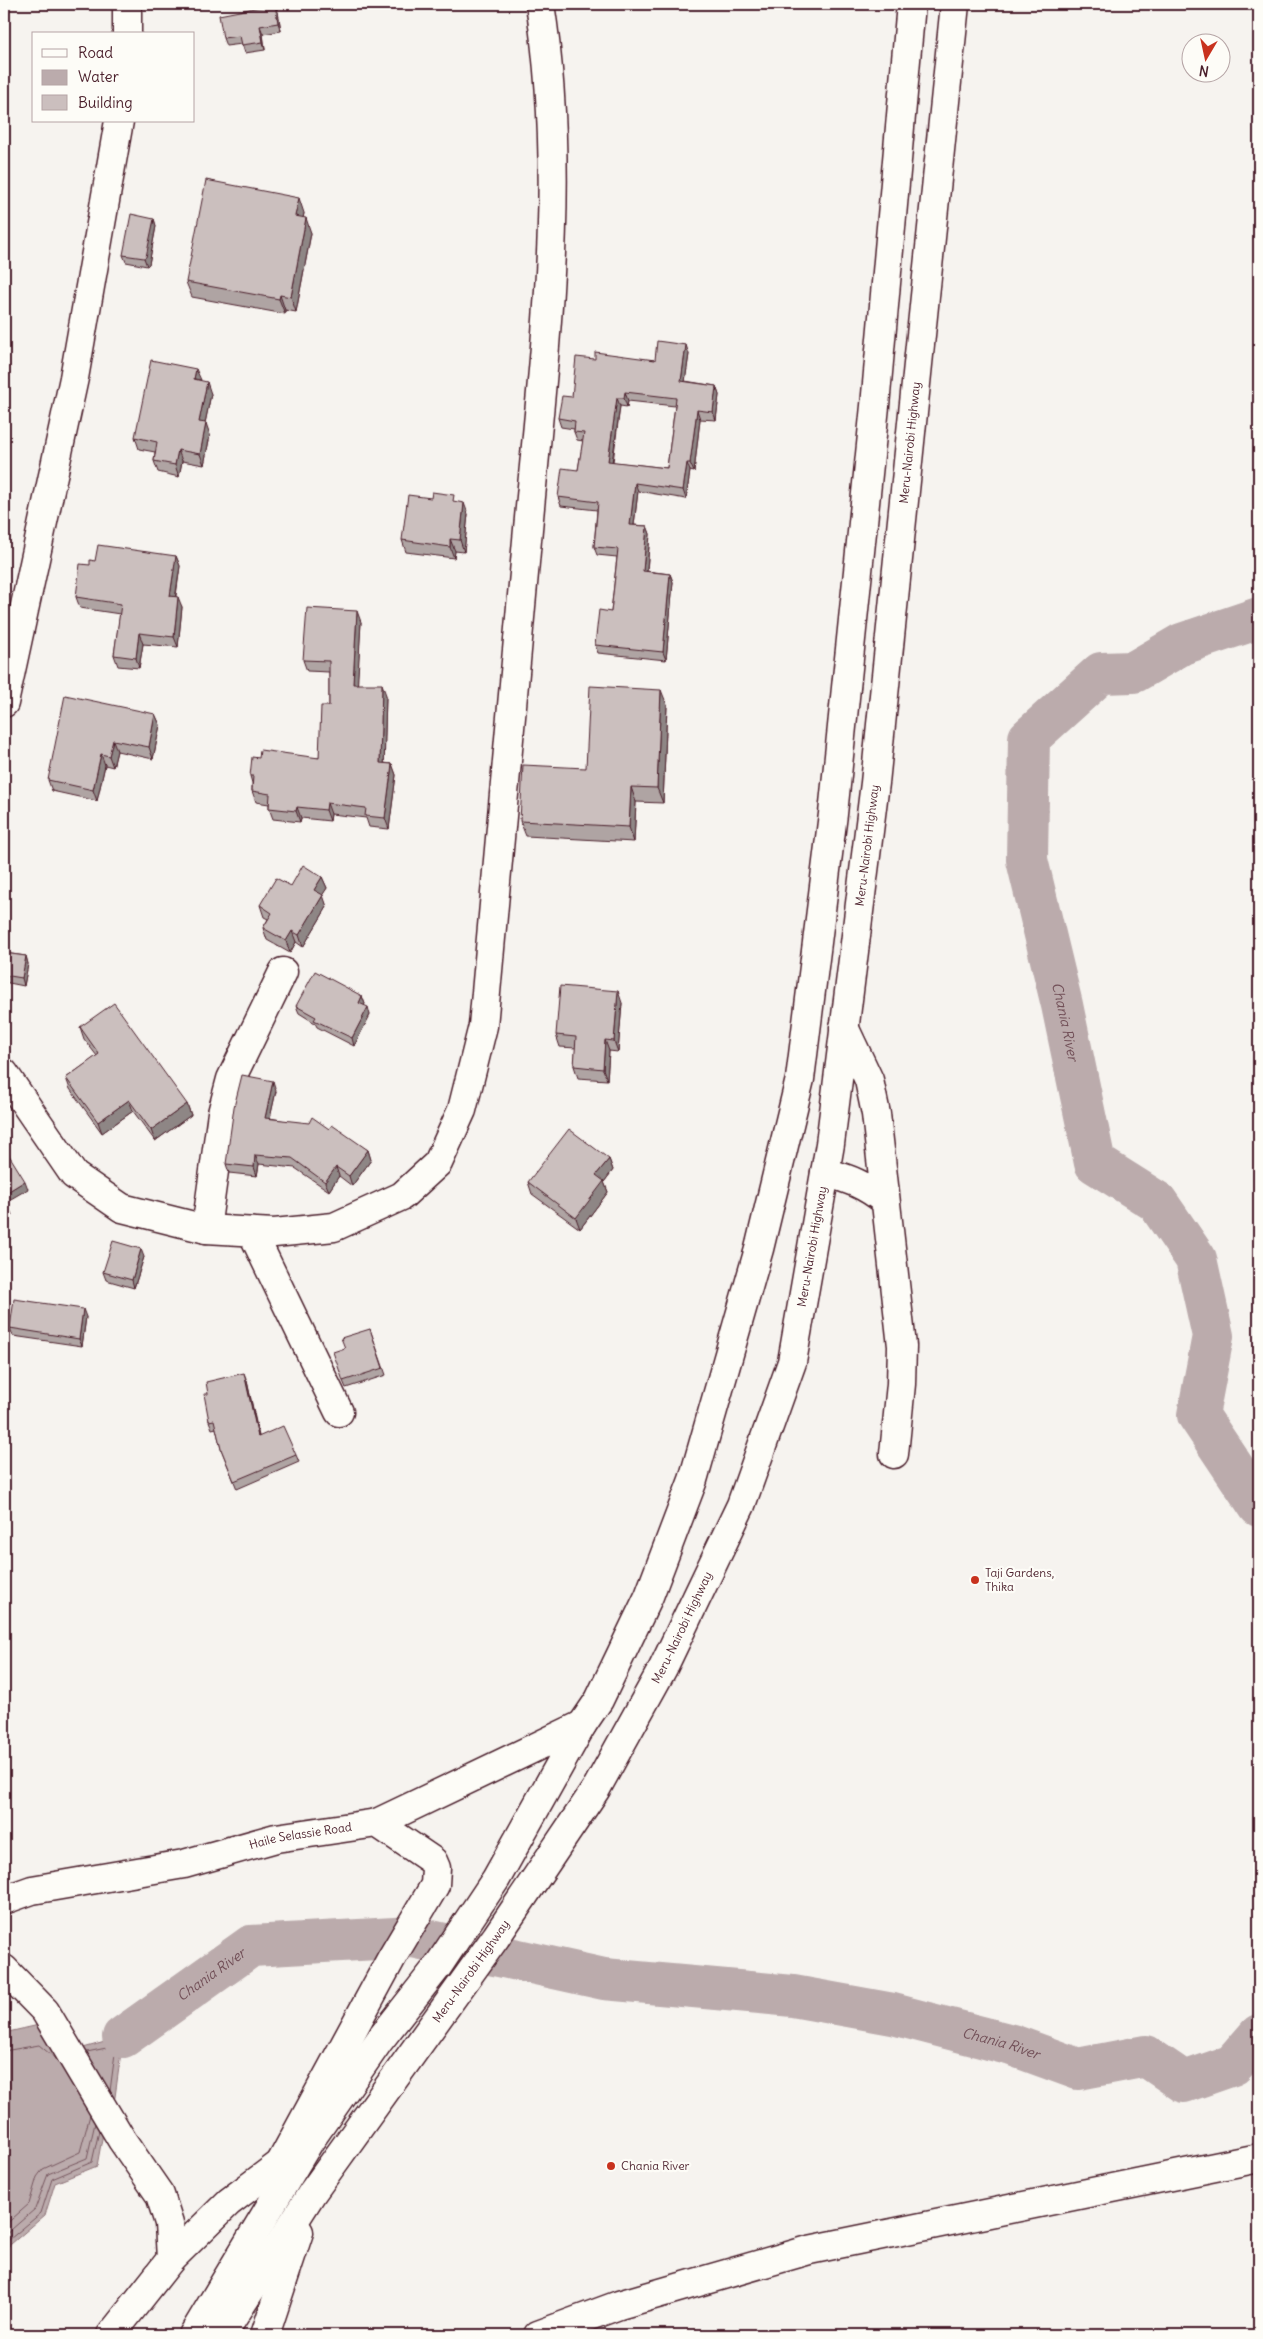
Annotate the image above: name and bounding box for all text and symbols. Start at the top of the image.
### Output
legend [32,32,195,122]
north arrow [1180,32,1230,82]
text: Road [78,43,113,62]
text: N [1198,61,1210,80]
text: Water [78,67,119,86]
text: Building [78,93,133,112]
street label: Meru-Nairobi Highway [896,381,923,504]
street label: Meru-Nairobi Highway [852,784,882,907]
water label: Chania River [1048,980,1083,1065]
street label: Meru-Nairobi Highway [794,1185,830,1308]
place label: Taji Gardens, Thika [985,1565,1054,1594]
street label: Meru-Nairobi Highway [648,1569,715,1686]
marker: Taji Gardens, Thika [969,1574,981,1586]
street label: Haile Selassie Road [247,1819,353,1852]
street label: Meru-Nairobi Highway [429,1917,512,2025]
water label: Chania River [173,1943,251,2005]
water label: Chania River [960,2023,1044,2064]
place label: Chania River [621,2158,690,2173]
marker: Chania River [605,2160,617,2172]

